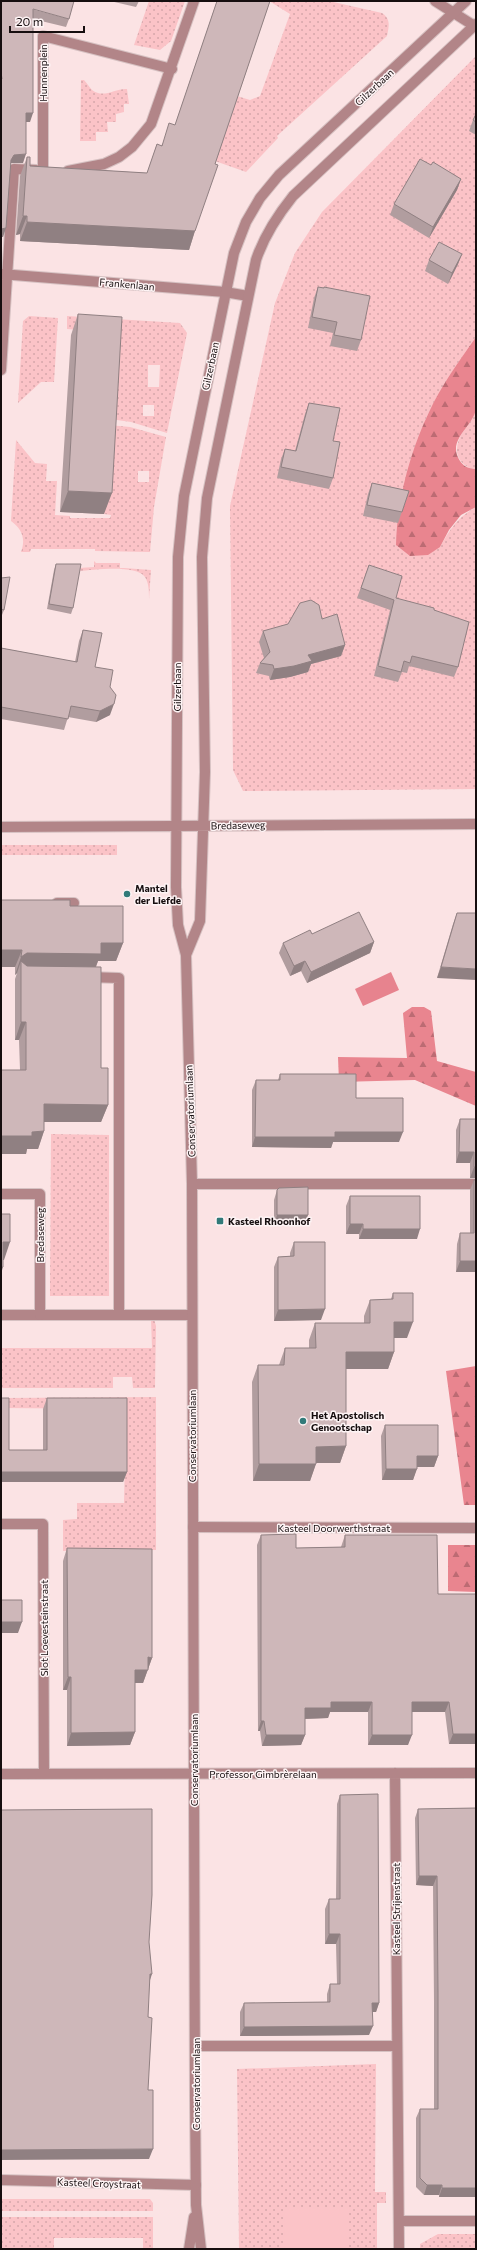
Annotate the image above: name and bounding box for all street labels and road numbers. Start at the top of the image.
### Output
street label: Hunnenplein [37,44,49,102]
street label: Gilzerbaan [352,66,396,108]
street label: Frankenlaan [99,276,155,292]
street label: Gilzerbaan [199,341,221,391]
street label: Gilzerbaan [171,663,183,711]
street label: Bredaseweg [211,819,266,831]
street label: Conservatoriumlaan [182,1065,198,1157]
street label: Bredaseweg [34,1207,46,1262]
street label: Conservatoriumlaan [186,1390,198,1482]
street label: Kasteel Doorwerthstraat [278,1522,390,1534]
street label: Slot Loevesteinstraat [38,1580,50,1676]
street label: Conservatoriumlaan [188,1714,200,1806]
street label: Professor Gimbrèrelaan [209,1768,317,1780]
street label: Kasteel Strijenstraat [390,1863,402,1955]
street label: Conservatoriumlaan [190,2038,202,2130]
street label: Kasteel Croystraat [57,2176,141,2190]

